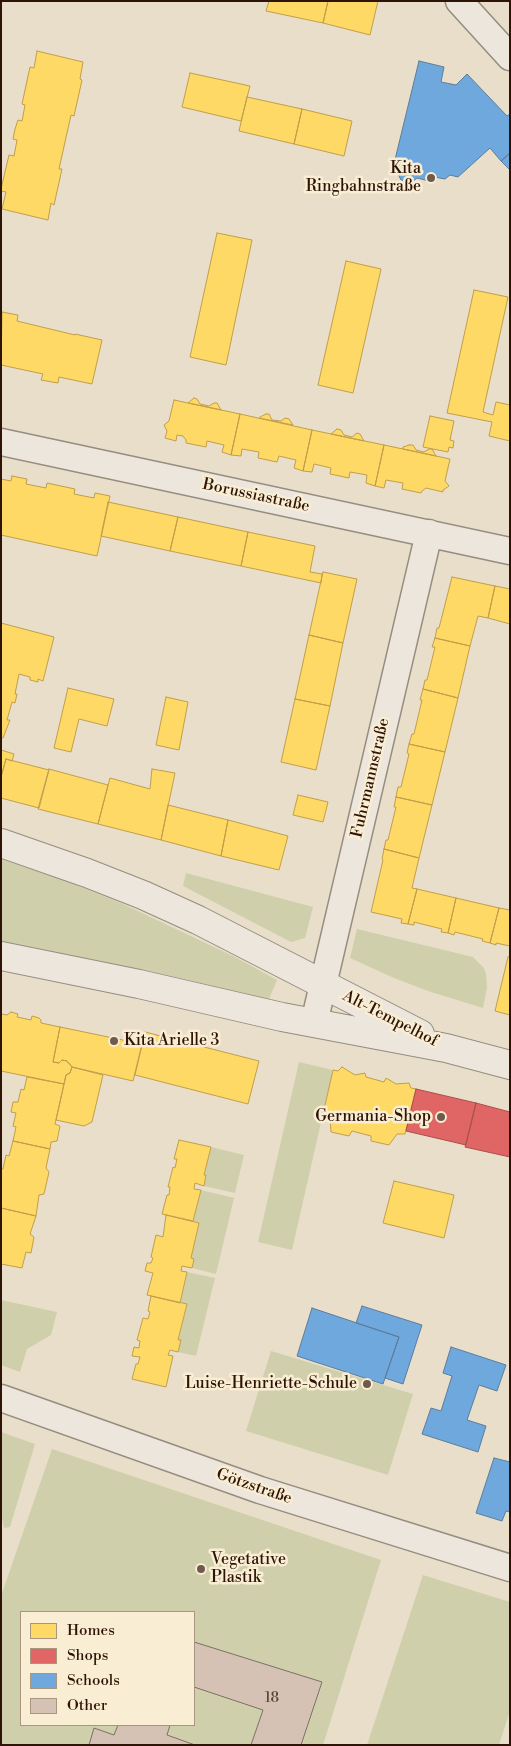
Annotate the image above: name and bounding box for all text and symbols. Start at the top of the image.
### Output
place label: Kita Ringbahnstraße [306,159,421,197]
marker: Kita Ringbahnstraße [425,172,437,184]
street label: Borussiastraße [201,475,311,517]
street label: Fuhrmannstraße [348,716,394,840]
street label: Alt-Tempelhof [339,987,441,1051]
place label: Kita Arielle 3 [124,1031,219,1051]
marker: Kita Arielle 3 [108,1035,120,1047]
place label: Germania-Shop [315,1107,431,1127]
marker: Germania-Shop [435,1111,447,1123]
place label: Luise-Henriette-Schule [185,1374,357,1394]
marker: Luise-Henriette-Schule [361,1378,373,1390]
street label: Götzstraße [214,1465,294,1509]
place label: Vegetative Plastik [211,1550,286,1588]
marker: Vegetative Plastik [195,1563,207,1575]
legend [20,1611,195,1726]
text: Homes [67,1621,115,1640]
text: Shops [67,1646,108,1665]
text: Schools [67,1671,120,1690]
house number: 18 [265,1691,279,1707]
text: Other [67,1696,107,1715]

